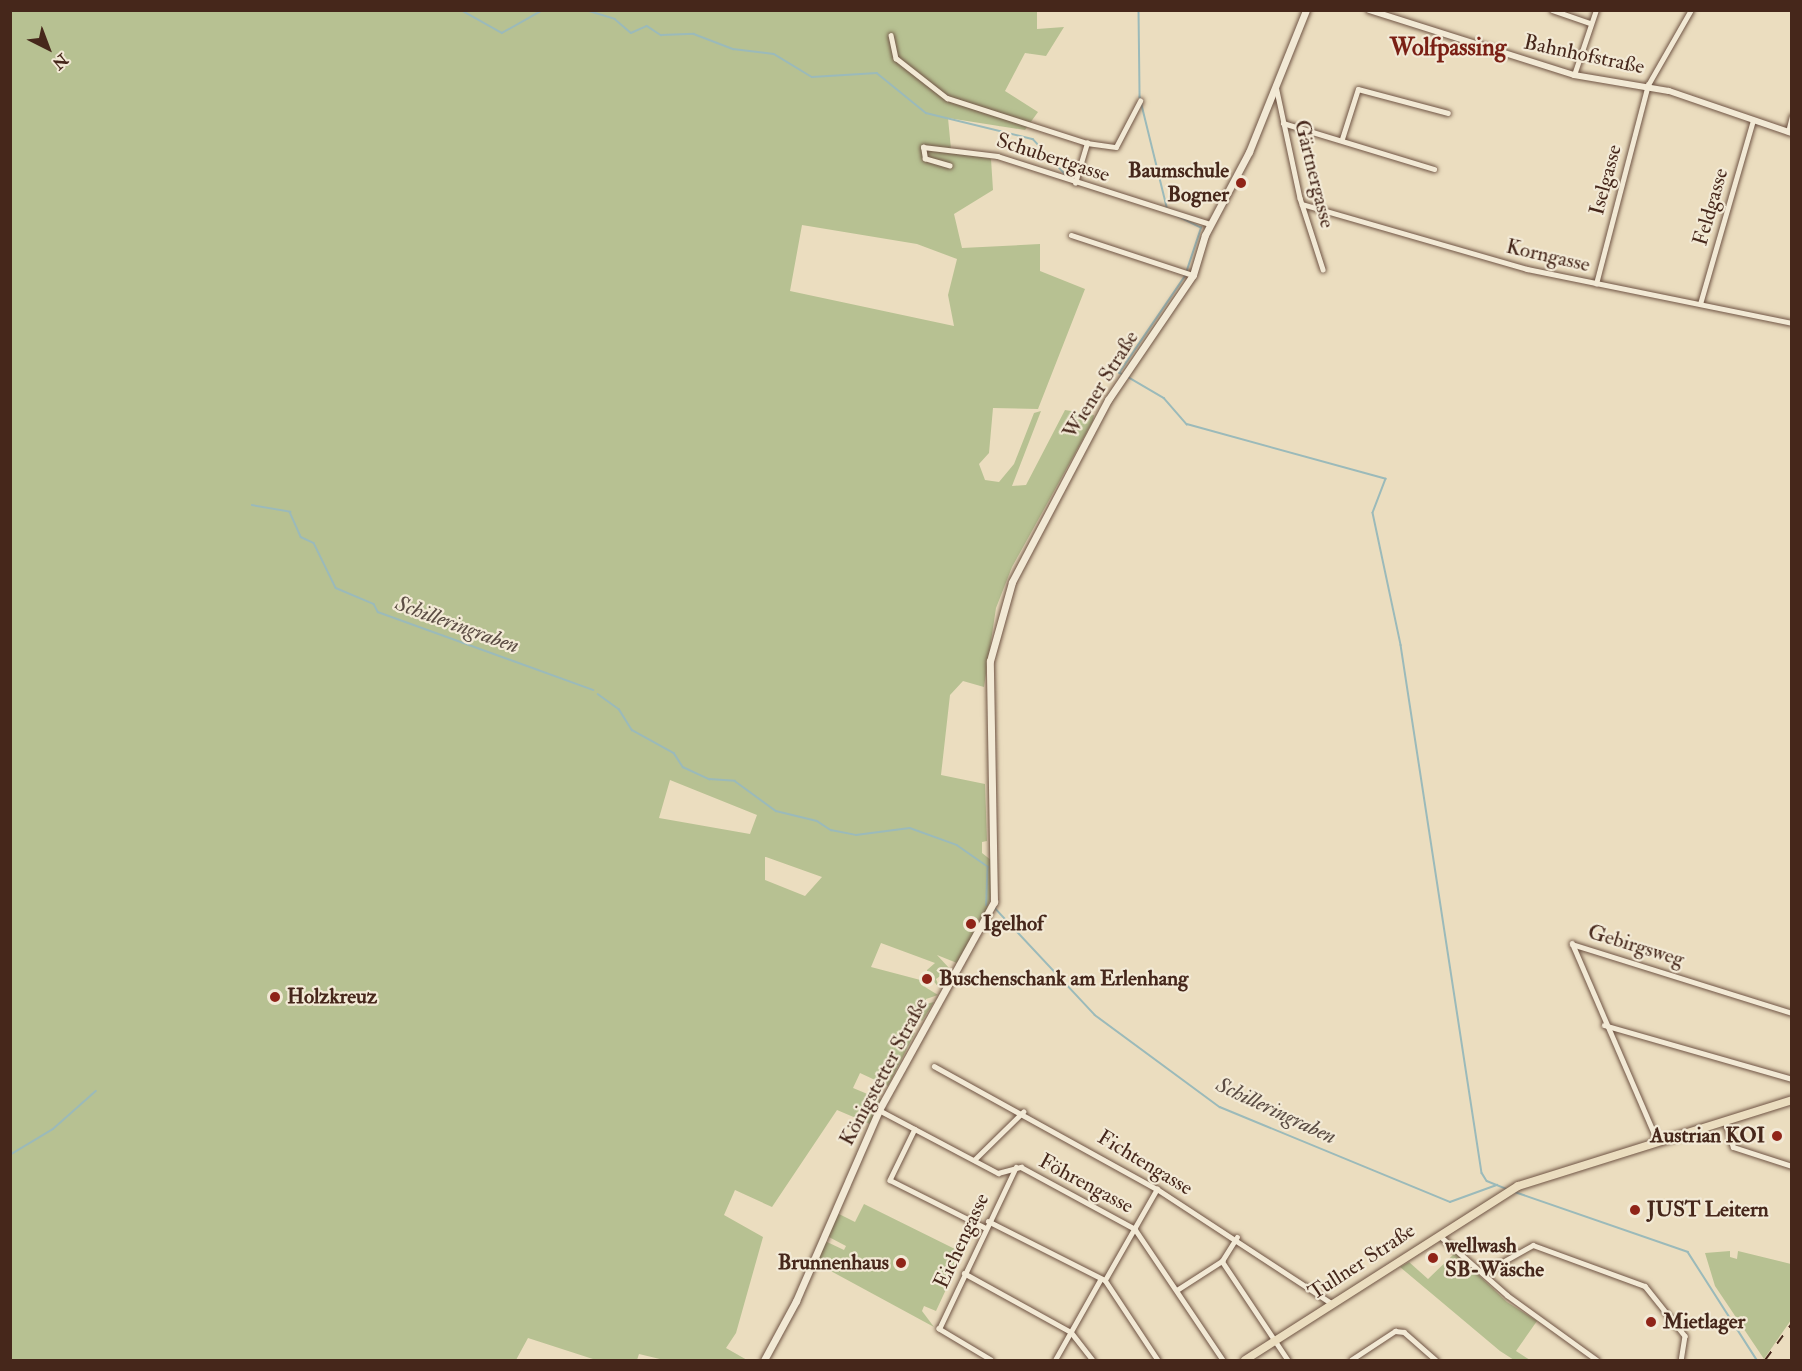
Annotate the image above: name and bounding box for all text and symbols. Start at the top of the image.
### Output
north arrow [18,18,78,78]
street label: Bahnhofstraße [1521,30,1647,80]
district label: Wolfpassing [1390,34,1506,62]
text: N [48,49,72,74]
street label: Gärtnergasse [1288,117,1340,231]
street label: Schubertgasse [993,128,1113,188]
street label: Iselgasse [1585,142,1627,218]
place label: Baumschule Bogner [1128,158,1229,208]
street label: Feldgasse [1688,165,1734,249]
marker: Baumschule Bogner [1234,176,1248,190]
street label: Korngasse [1504,234,1592,278]
street label: Wiener Straße [1058,326,1144,444]
water label: Schilleringraben [392,590,522,660]
place label: Igelhof [983,911,1044,937]
marker: Igelhof [964,917,978,931]
street label: Gebirgsweg [1585,919,1687,973]
place label: Buschenschank am Erlenhang [939,966,1188,992]
marker: Buschenschank am Erlenhang [920,972,934,986]
place label: Holzkreuz [287,984,377,1010]
marker: Holzkreuz [268,990,282,1004]
street label: Königstetter Straße [834,994,934,1150]
water label: Schilleringraben [1212,1072,1340,1150]
place label: Austrian KOI [1650,1123,1765,1149]
street label: Fichtengasse [1093,1125,1197,1201]
marker: Austrian KOI [1770,1129,1784,1143]
street label: Föhrengasse [1035,1149,1137,1219]
street label: Eichengasse [929,1190,995,1292]
place label: JUST Leitern [1647,1197,1769,1223]
marker: JUST Leitern [1628,1203,1642,1217]
street label: Tullner Straße [1304,1218,1420,1306]
place label: wellwash SB-Wäsche [1445,1233,1544,1283]
place label: Brunnenhaus [778,1250,889,1276]
marker: wellwash SB-Wäsche [1426,1251,1440,1265]
marker: Brunnenhaus [894,1256,908,1270]
place label: Mietlager [1663,1309,1745,1335]
marker: Mietlager [1644,1315,1658,1329]

